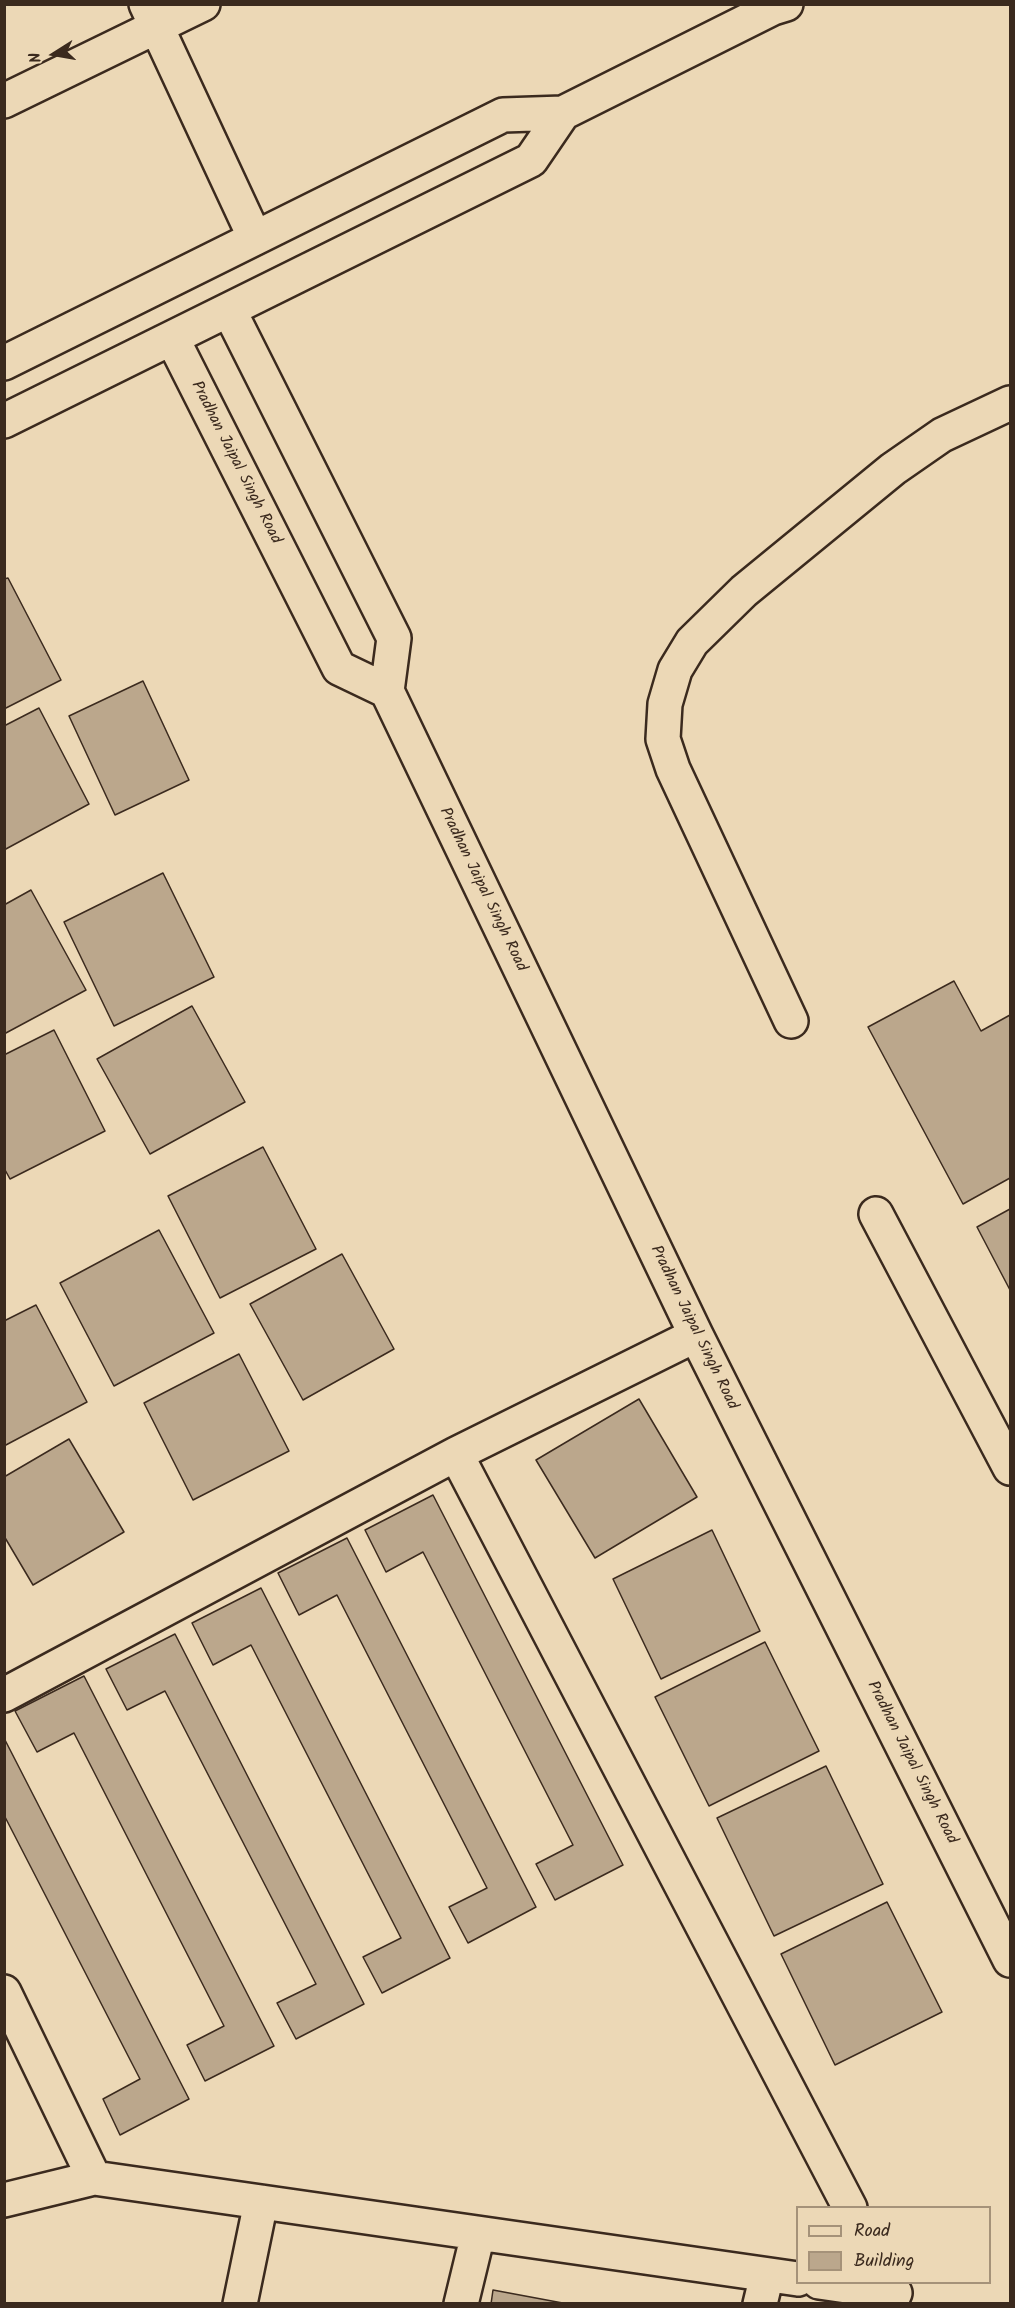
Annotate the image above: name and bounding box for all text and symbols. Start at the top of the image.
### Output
north arrow [24,24,84,84]
text: N [23,50,49,65]
street label: Pradhan Jaipal Singh Road [186,378,284,548]
street label: Pradhan Jaipal Singh Road [434,805,530,975]
street label: Pradhan Jaipal Singh Road [645,1243,741,1413]
street label: Pradhan Jaipal Singh Road [862,1678,960,1848]
legend [796,2206,991,2284]
text: Road [854,2217,890,2246]
text: Building [854,2247,914,2276]

